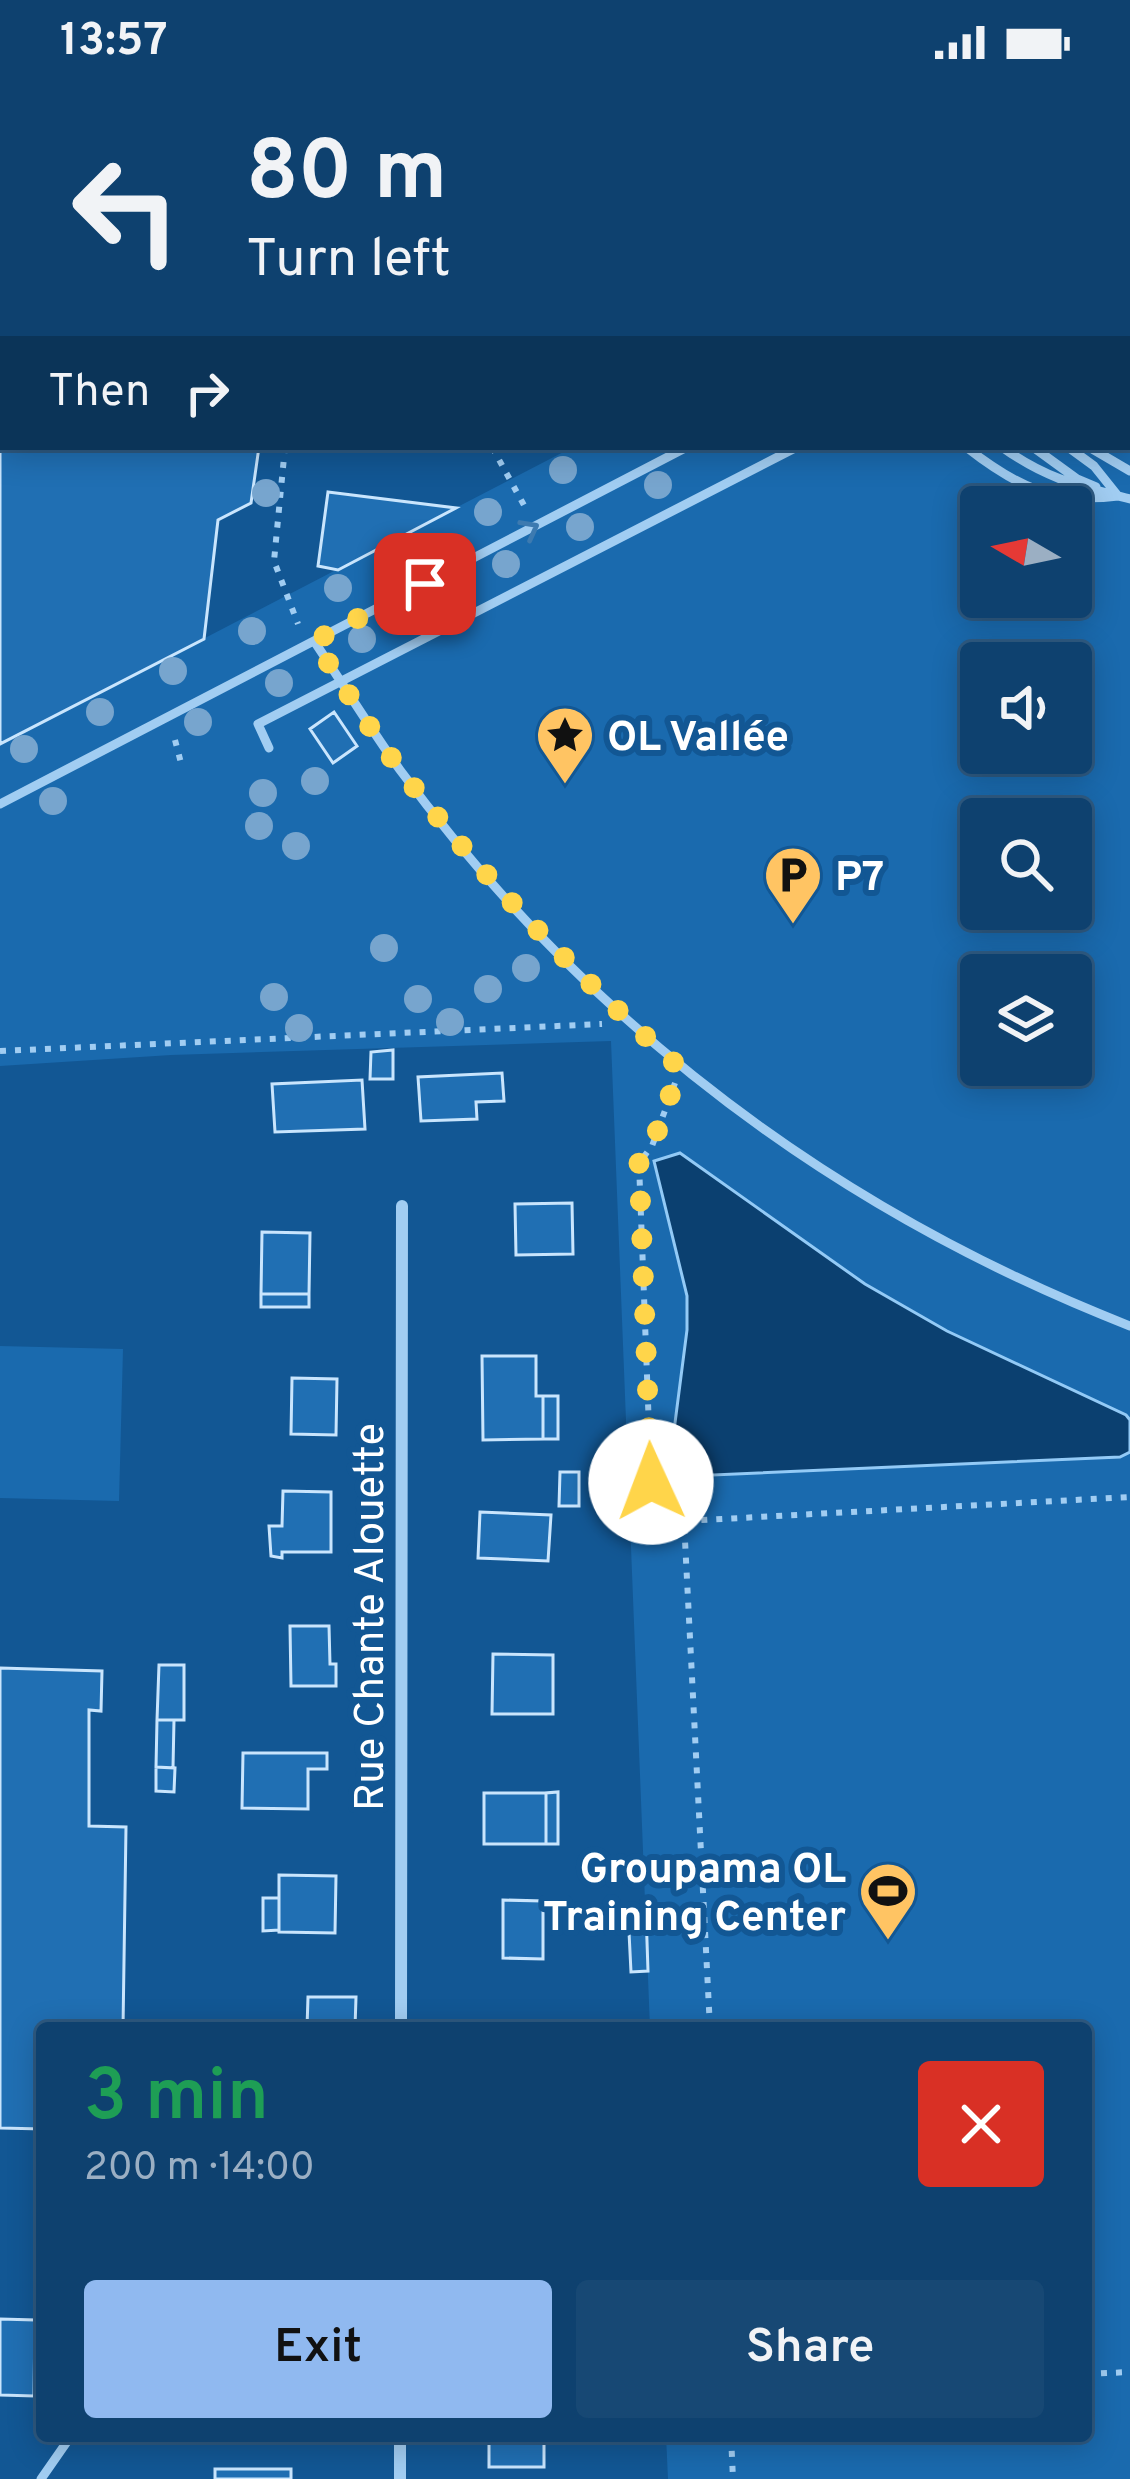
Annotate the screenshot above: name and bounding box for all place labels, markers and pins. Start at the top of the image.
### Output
pin [374,533,476,635]
place icon: OL Vallée [534,704,596,786]
place label: OL Vallée [607,713,789,766]
parking icon: P7 [762,844,824,926]
place label: P7 [835,853,884,906]
place label: Groupama OL Training Center [543,1845,846,1946]
sports icon: Groupama OL Training Center [857,1860,919,1942]

